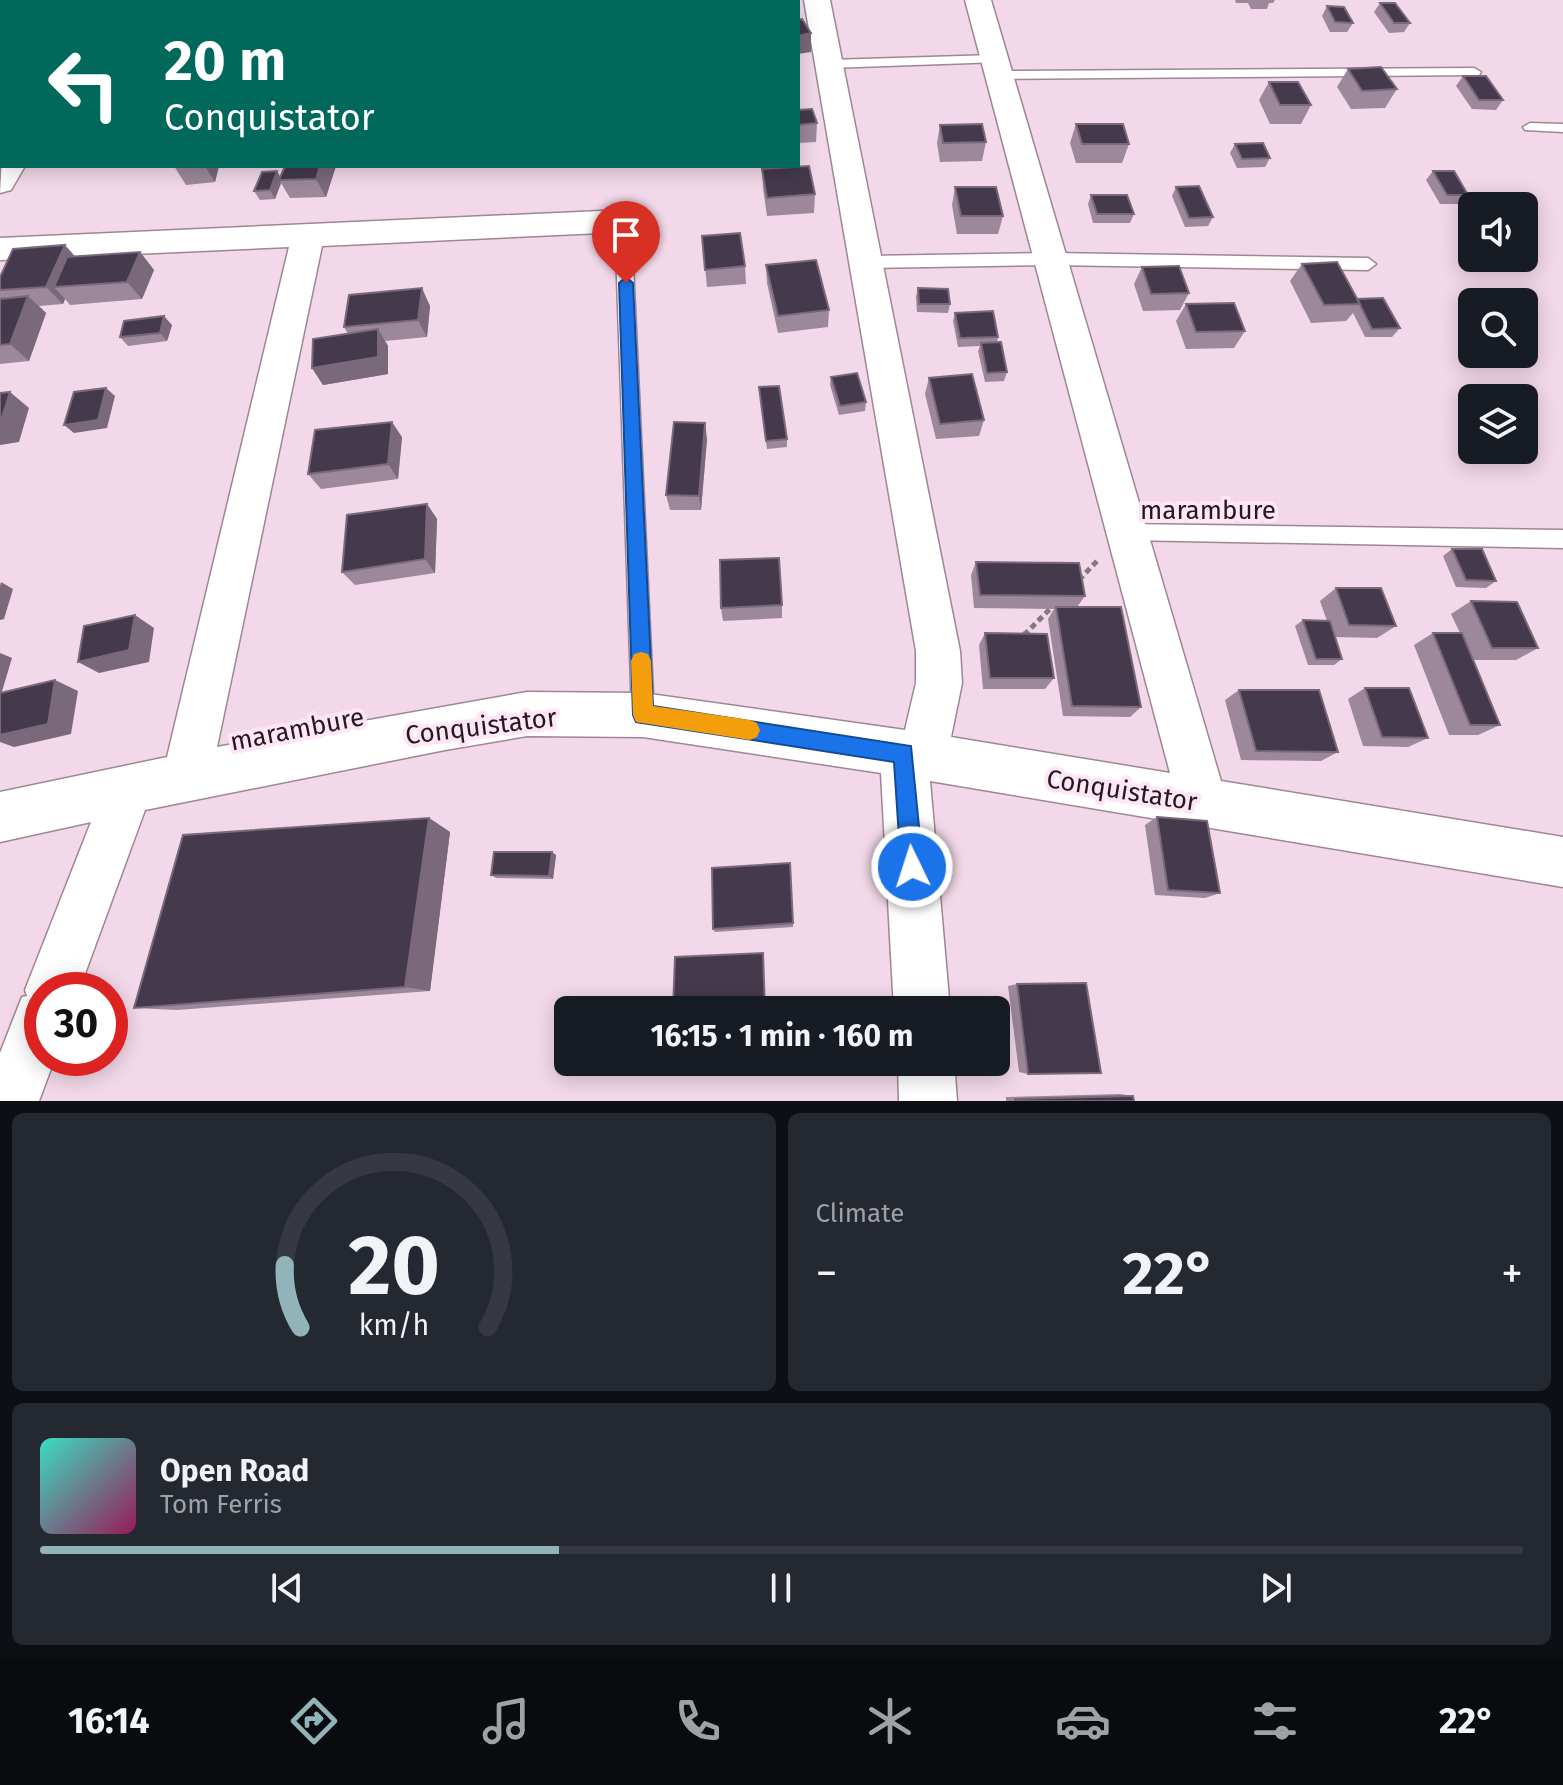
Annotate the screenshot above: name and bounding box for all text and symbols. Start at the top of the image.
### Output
text: 20 m [164,28,286,95]
icon: left [32,32,136,136]
text: Conquistator [164,96,375,140]
map controls [1458,192,1538,464]
button: sound [1458,192,1538,272]
pin [592,201,660,283]
icon: arrive [604,213,648,257]
button: search [1458,288,1538,368]
button: layers [1458,384,1538,464]
street label: marambure [1140,495,1276,526]
street label: marambure [227,701,367,758]
street label: Conquistator [404,702,558,751]
street label: Conquistator [1044,763,1200,818]
position arrow [870,825,954,909]
speed limit sign: 30 [24,972,128,1076]
text: 16:15 · 1 min · 160 m [651,1018,913,1054]
text: Climate [816,1198,904,1229]
text: 20 [348,1216,440,1316]
text: 22° [1123,1238,1216,1310]
text: − [816,1247,838,1300]
text: + [1501,1247,1523,1300]
text: km/h [358,1308,429,1343]
text: Open Road [160,1453,309,1489]
text: Tom Ferris [160,1489,282,1520]
icon: previous [265,1566,309,1610]
icon: pause [759,1566,803,1610]
icon: next [1254,1566,1298,1610]
icon: directions [286,1693,342,1749]
icon: music [478,1693,534,1749]
icon: phone [670,1693,726,1749]
icon: climate [862,1693,918,1749]
icon: car [1055,1693,1111,1749]
icon: filters [1247,1693,1303,1749]
text: 16:14 [68,1699,150,1743]
text: 22° [1439,1699,1495,1743]

